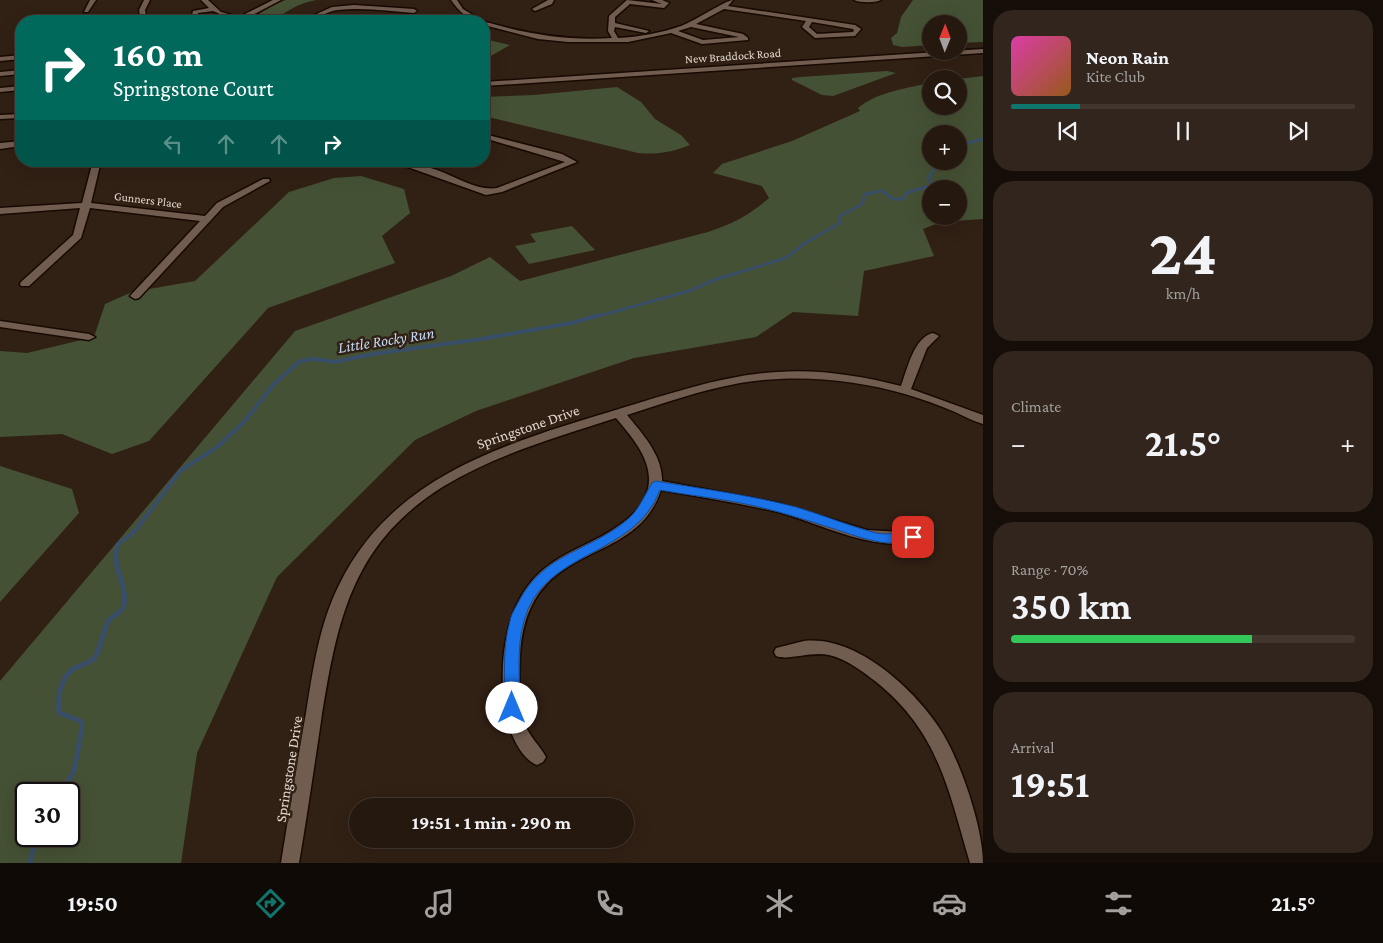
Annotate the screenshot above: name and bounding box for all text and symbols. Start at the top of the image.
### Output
north arrow [922,15,968,60]
map controls [922,15,967,225]
icon: right [30,35,95,100]
text: 160 m [113,35,203,74]
street label: New Braddock Road [685,46,782,66]
text: Neon Rain [1086,47,1169,68]
text: Kite Club [1086,68,1145,85]
button: search [922,70,967,115]
text: Springstone Court [113,76,274,101]
icon: previous [1054,117,1082,145]
icon: pause [1169,117,1197,145]
icon: next [1284,117,1312,145]
button: + [922,125,967,170]
icon: left [159,130,187,158]
icon: ahead [212,130,240,158]
icon: ahead [265,130,293,158]
icon: right [318,130,346,158]
button: − [922,180,967,225]
street label: Gunners Place [113,189,183,211]
text: 24 [1149,216,1217,288]
text: km/h [1166,285,1200,302]
water label: Little Rocky Run [337,324,435,357]
text: Climate [1011,398,1061,415]
street label: Springstone Drive [474,402,582,453]
text: 21.5° [1145,422,1221,464]
text: − [1011,428,1026,459]
text: + [1340,428,1355,459]
pin [892,516,934,558]
icon: arrive [899,523,927,551]
text: Range · 70% [1011,561,1088,578]
text: 350 km [1011,585,1131,627]
position arrow [485,681,537,733]
street label: Springstone Drive [273,714,306,824]
text: Arrival [1011,739,1055,756]
text: 19:51 [1011,763,1089,805]
speed limit sign: 30 [15,782,80,847]
text: 19:51 · 1 min · 290 m [412,812,571,833]
icon: directions [253,886,288,921]
icon: music [422,886,457,921]
icon: phone [592,886,627,921]
icon: climate [762,886,797,921]
icon: car [932,886,967,921]
icon: filters [1101,886,1136,921]
text: 19:50 [67,891,118,916]
text: 21.5° [1271,891,1316,916]

